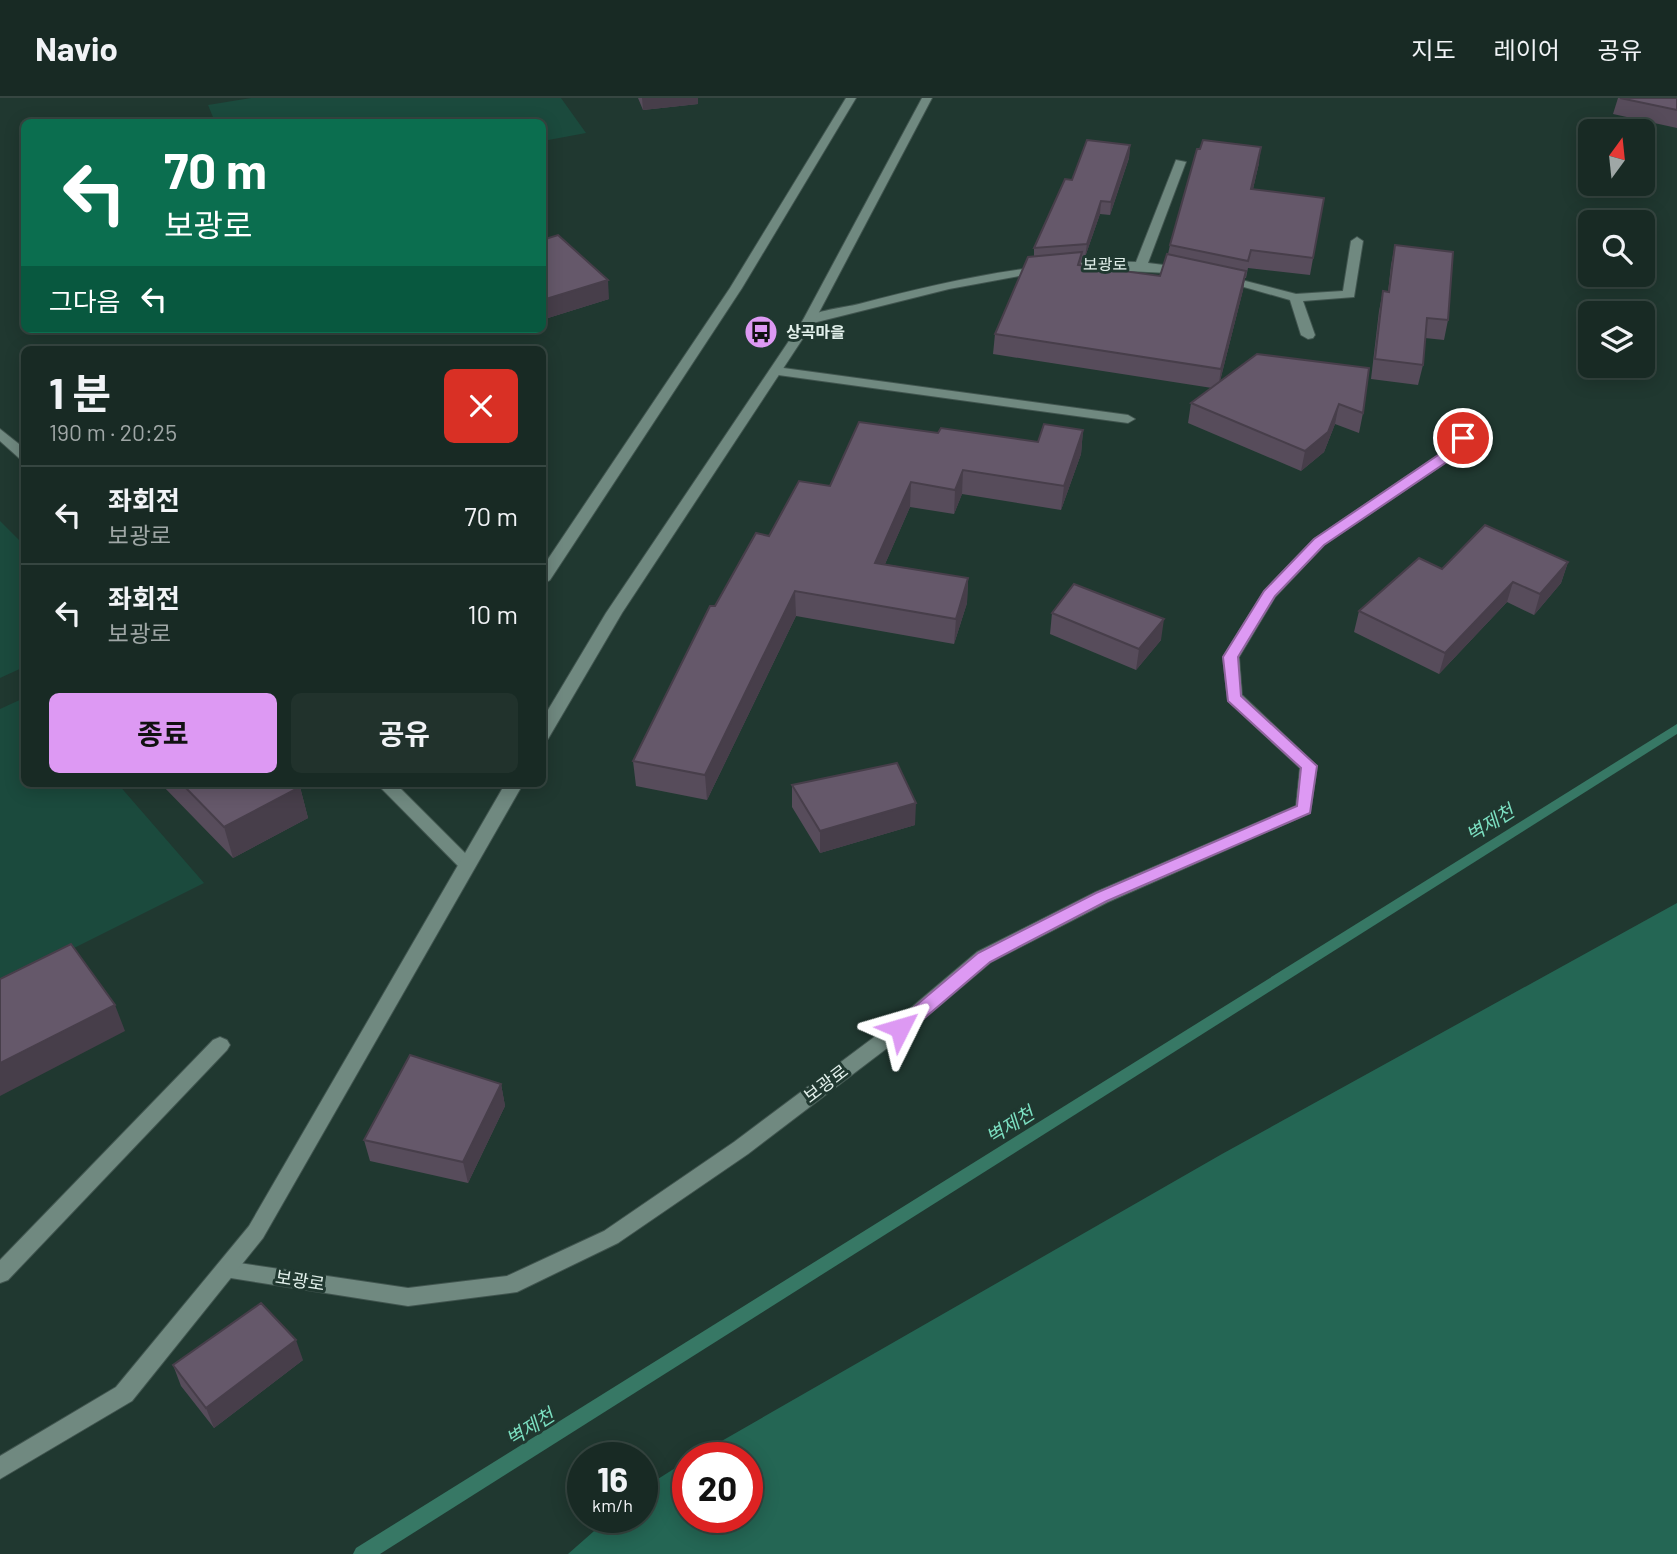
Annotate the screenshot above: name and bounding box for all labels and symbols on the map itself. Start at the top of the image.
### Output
north arrow [1578,119,1656,196]
street label: 보광로 [1083,254,1127,273]
bus stop icon: 상곡마을 [742,313,780,351]
place label: 상곡마을 [786,322,845,341]
pin [1433,408,1493,468]
water label: 벽제천 [1461,798,1519,846]
position arrow [863,991,937,1065]
street label: 보광로 [799,1059,852,1107]
water label: 벽제천 [981,1100,1039,1148]
street label: 보광로 [274,1265,326,1295]
water label: 벽제천 [501,1402,559,1450]
speed limit sign: 20 [672,1442,763,1533]

